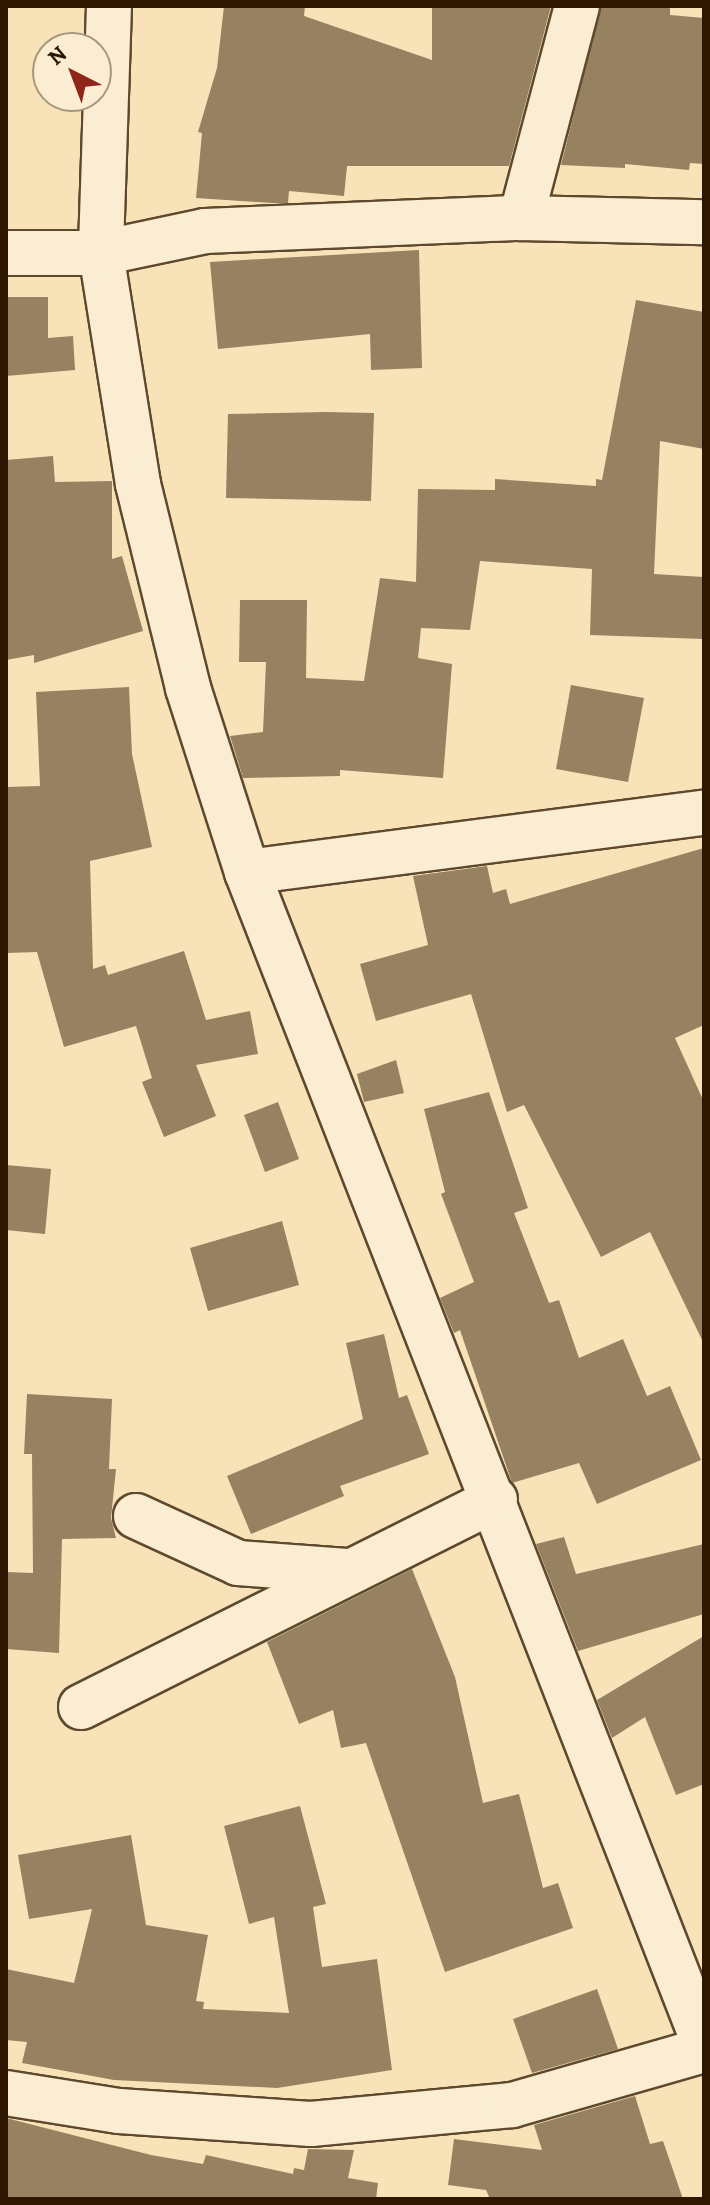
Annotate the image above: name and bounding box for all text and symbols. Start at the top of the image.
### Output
north arrow [32,32,112,112]
text: N [41,39,73,72]

